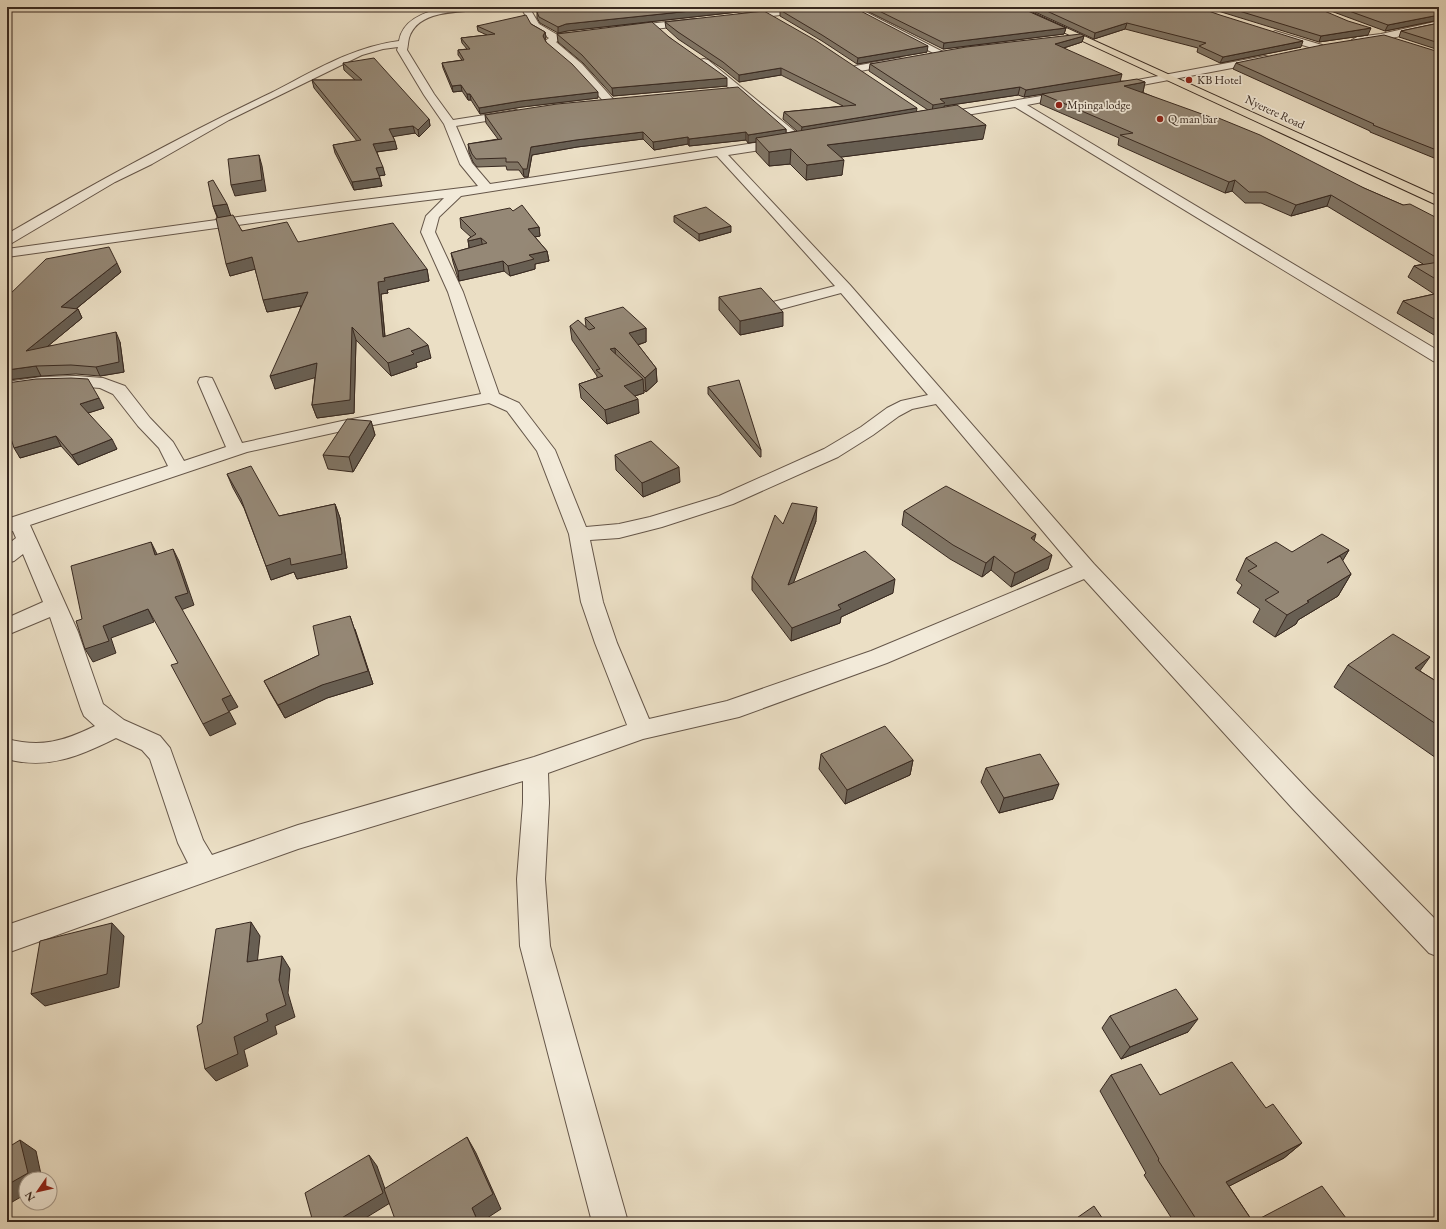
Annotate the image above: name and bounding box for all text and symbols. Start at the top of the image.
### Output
place label: KB Hotel [1197,72,1242,88]
marker: KB Hotel [1184,75,1194,85]
street label: Nyerere Road [1243,91,1308,133]
place label: Mpinga lodge [1067,97,1131,113]
marker: Mpinga lodge [1054,100,1064,110]
place label: Q man bar [1168,111,1217,127]
marker: Q man bar [1155,114,1165,124]
north arrow [18,1171,58,1211]
text: N [21,1189,38,1204]

